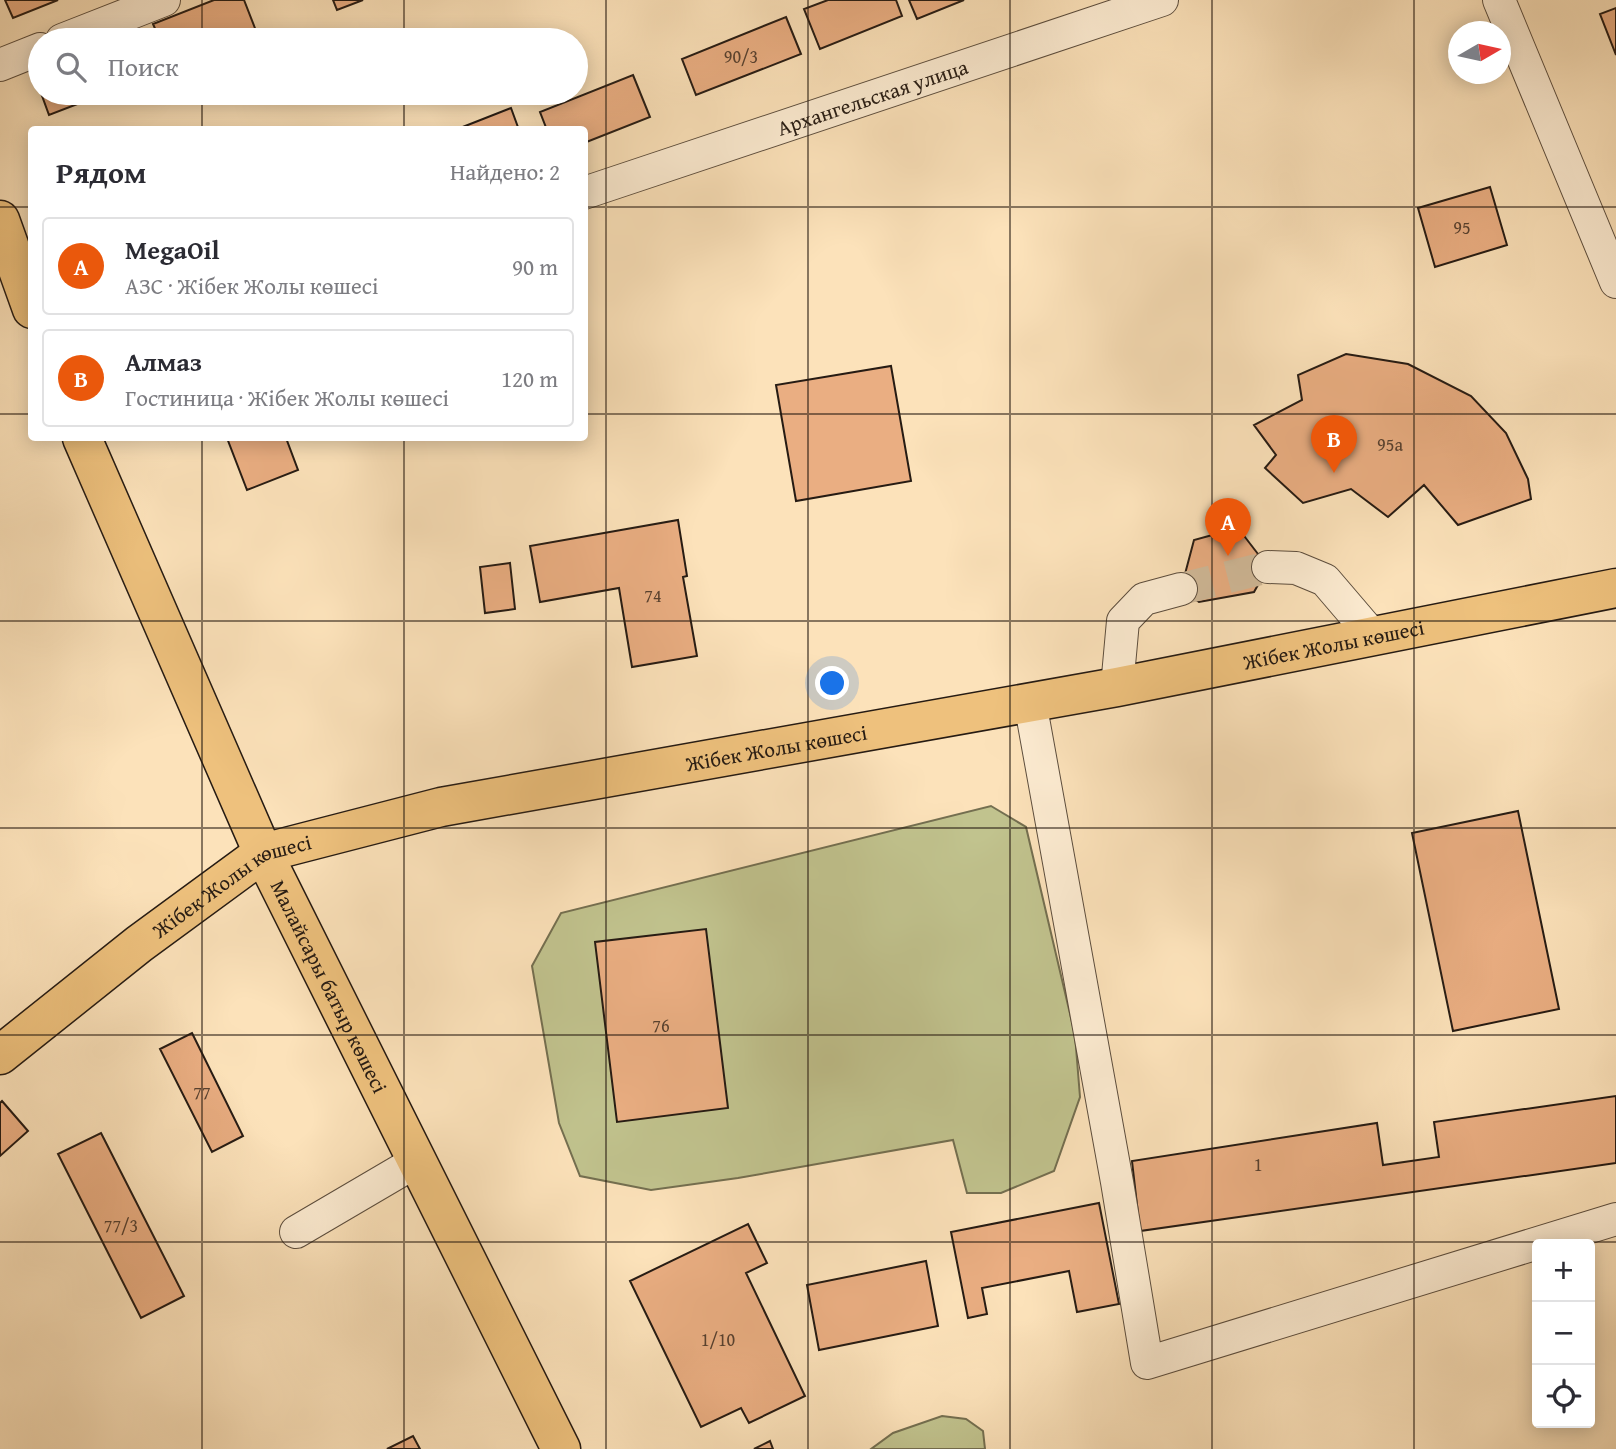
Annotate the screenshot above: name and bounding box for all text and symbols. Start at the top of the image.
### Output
north arrow [1448,21,1511,84]
search box [28,28,588,105]
house number: 90/3 [724,43,758,70]
text: Поиск [108,47,179,86]
icon: search [52,48,90,86]
street label: Архангельская улица [773,50,972,143]
text: Рядом [56,150,147,194]
text: Найдено: 2 [450,155,560,188]
house number: 95 [1453,214,1471,241]
text: MegaOil [125,230,220,269]
text: A [74,250,88,283]
text: 90 m [512,250,558,283]
text: АЗС · Жібек Жолы көшесі [125,269,378,302]
text: Алмаз [125,342,202,381]
text: B [74,362,88,395]
text: 120 m [501,362,558,395]
text: Гостиница · Жібек Жолы көшесі [125,381,449,414]
pin: B [1311,415,1357,473]
house number: 95а [1377,431,1403,458]
pin: A [1205,498,1251,556]
house number: 74 [644,582,662,609]
street label: Жібек Жолы көшесі [1240,611,1427,677]
your location [815,666,849,700]
street label: Жібек Жолы көшесі [682,716,870,779]
street label: Жібек Жолы көшесі [145,826,315,946]
street label: Малайсары батыр көшесі [263,874,396,1098]
house number: 76 [652,1012,670,1039]
house number: 77 [193,1079,211,1106]
house number: 1 [1254,1151,1262,1178]
house number: 77/3 [104,1212,138,1239]
map controls [1532,1239,1595,1428]
button: + [1532,1239,1595,1302]
button: − [1532,1302,1595,1365]
house number: 1/10 [701,1326,736,1353]
button: locate [1532,1365,1595,1428]

